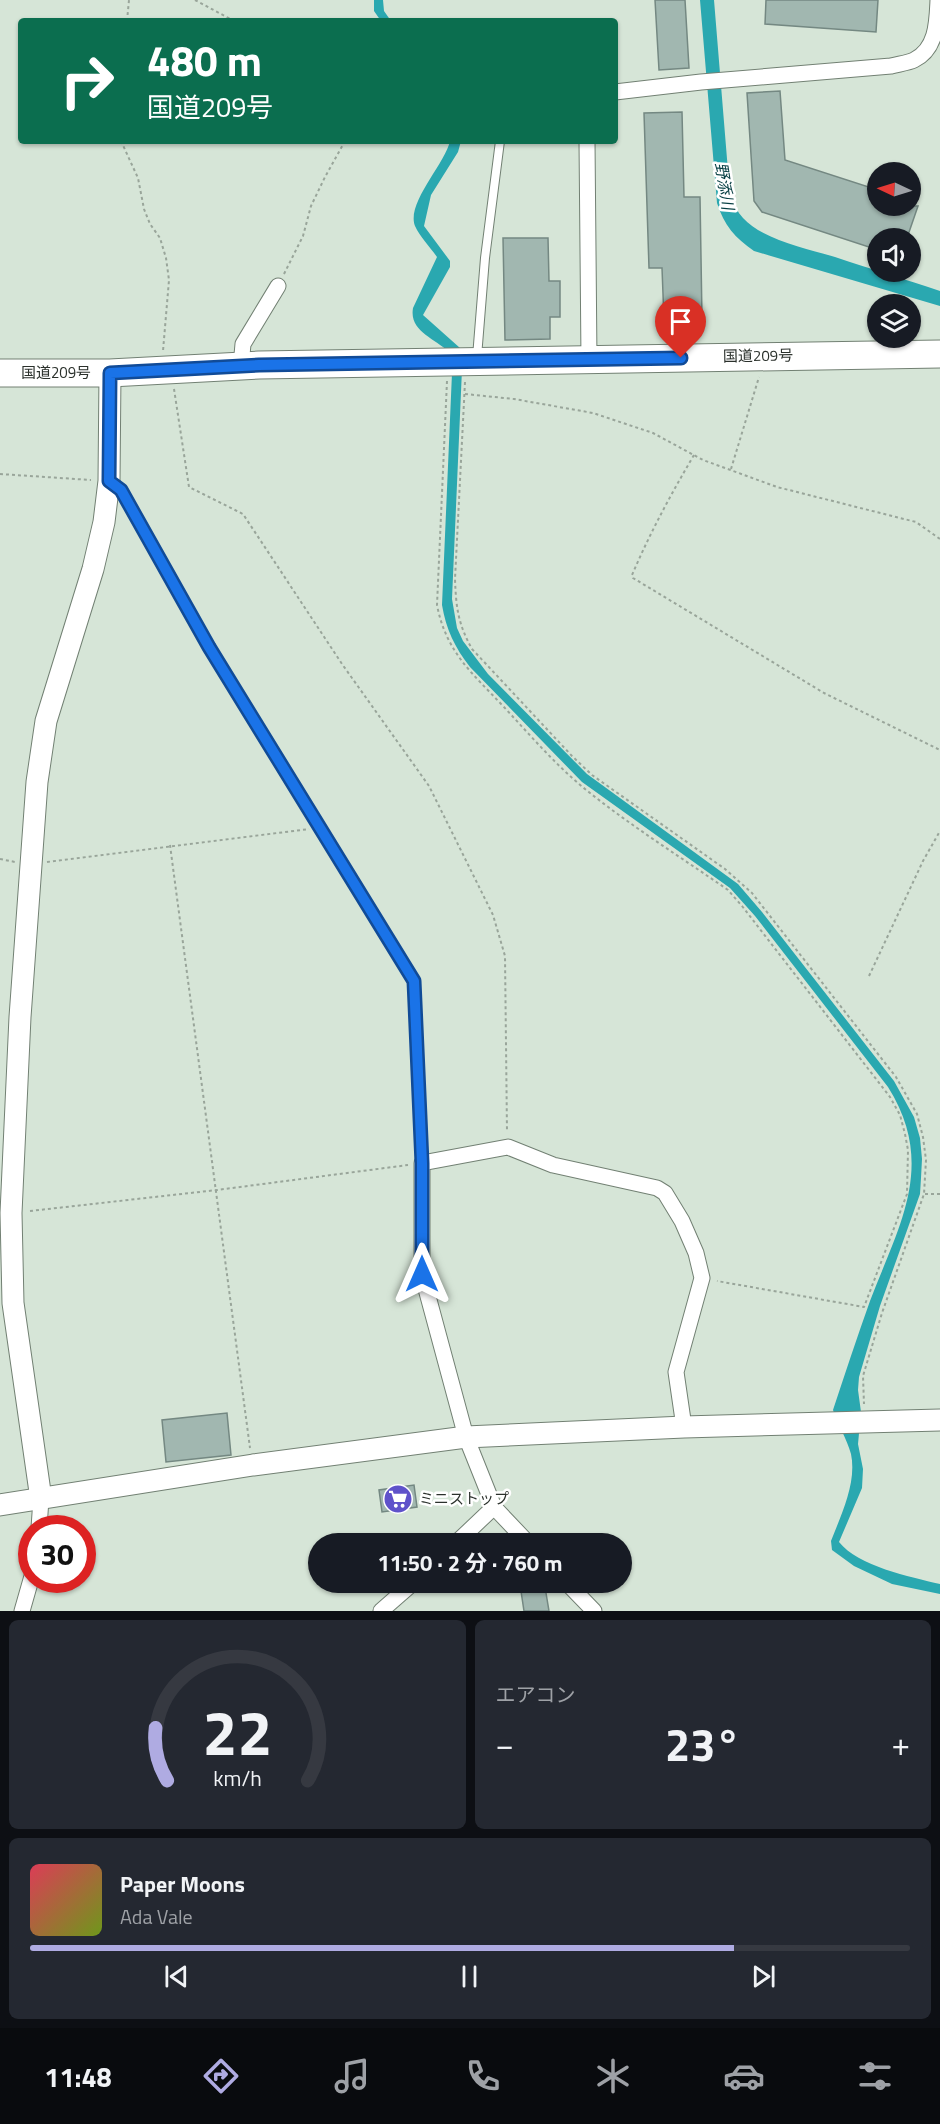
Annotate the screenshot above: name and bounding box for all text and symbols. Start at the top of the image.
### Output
text: 480 m [147,28,262,92]
icon: right [48,42,126,120]
text: 国道209号 [147,86,273,127]
water label: 野添川 [709,160,741,214]
north arrow [867,162,921,216]
map controls [867,162,921,348]
button: sound [867,228,921,282]
button: layers [867,294,921,348]
pin [655,296,706,358]
icon: arrive [664,305,697,338]
street label: 国道209号 [723,343,793,368]
street label: 国道209号 [21,361,91,384]
position arrow [390,1242,454,1306]
supermarket icon: ミニストップ [382,1483,414,1515]
place label: ミニストップ [419,1487,509,1510]
speed limit sign: 30 [18,1515,96,1593]
text: 11:50 · 2 分 · 760 m [378,1546,562,1580]
text: エアコン [496,1679,576,1710]
text: 22 [202,1684,272,1779]
text: 23° [665,1710,741,1778]
text: − [496,1719,514,1769]
text: + [892,1719,910,1769]
text: km/h [213,1763,262,1795]
text: Paper Moons [120,1867,245,1901]
text: Ada Vale [120,1901,193,1932]
icon: previous [160,1960,193,1993]
icon: pause [453,1960,486,1993]
icon: next [747,1960,780,1993]
icon: directions [200,2055,242,2097]
icon: music [331,2055,373,2097]
icon: phone [462,2055,504,2097]
icon: climate [592,2055,634,2097]
icon: car [723,2055,765,2097]
icon: filters [854,2055,896,2097]
text: 11:48 [44,2056,112,2097]

